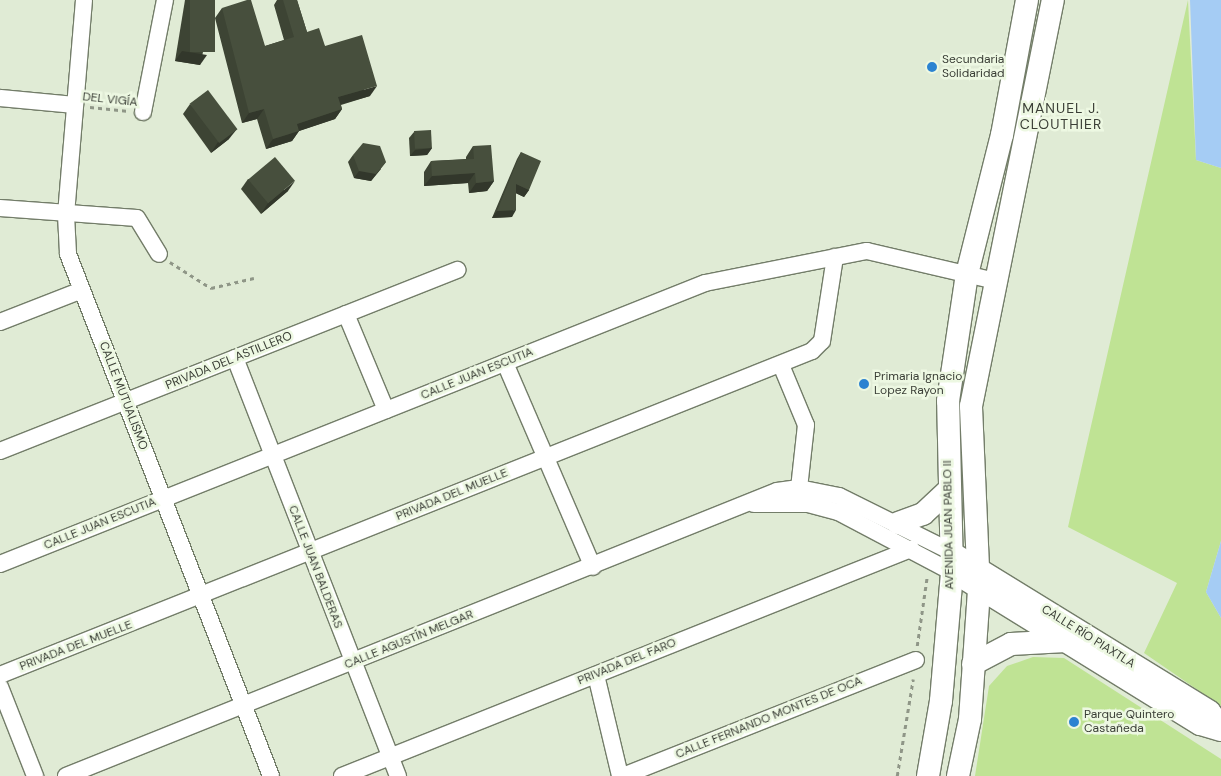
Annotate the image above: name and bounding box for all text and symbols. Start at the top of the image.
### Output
place label: Secundaria Solidaridad [942,53,1005,81]
marker: Secundaria Solidaridad [926,61,938,73]
street label: DEL VIGÍA [82,90,138,110]
district label: MANUEL J. CLOUTHIER [1019,100,1103,132]
street label: PRIVADA DEL ASTILLERO [164,329,294,393]
street label: CALLE MUTUALISMO [96,340,150,452]
street label: CALLE JUAN ESCUTIA [419,345,535,403]
place label: Primaria Ignacio Lopez Rayon [874,370,962,398]
marker: Primaria Ignacio Lopez Rayon [858,378,870,390]
street label: AVENIDA JUAN PABLO II [941,460,957,590]
street label: PRIVADA DEL MUELLE [394,466,510,524]
street label: CALLE JUAN ESCUTIA [42,495,158,553]
street label: CALLE JUAN BALDERAS [285,504,345,630]
street label: CALLE RÍO PIAXTLA [1039,602,1137,672]
street label: CALLE AGUSTÍN MELGAR [342,608,476,672]
street label: PRIVADA DEL MUELLE [18,618,134,674]
street label: PRIVADA DEL FARO [576,636,678,688]
street label: CALLE FERNANDO MONTES DE OCA [674,674,864,762]
place label: Parque Quintero Castañeda [1084,708,1174,736]
marker: Parque Quintero Castañeda [1068,716,1080,728]

